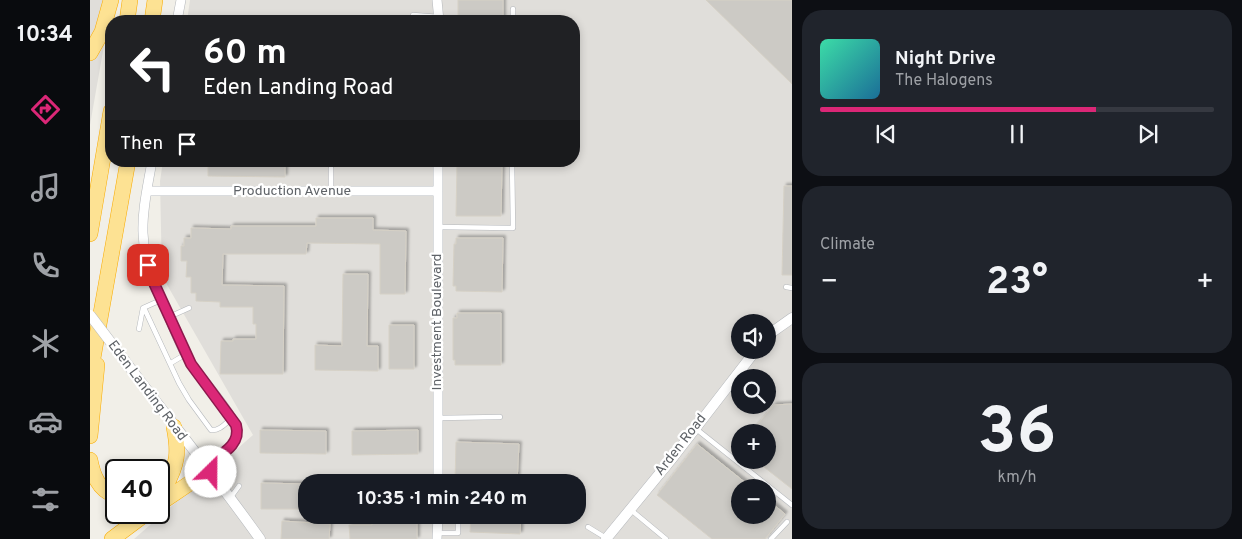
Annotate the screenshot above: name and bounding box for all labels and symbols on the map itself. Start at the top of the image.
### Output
street label: Production Avenue [233,183,351,200]
pin [127,244,169,286]
street label: Investment Boulevard [429,254,446,390]
street label: Eden Landing Road [104,337,190,445]
street label: Arden Road [652,411,710,479]
position arrow [184,445,236,497]
speed limit sign: 40 [105,459,170,524]

